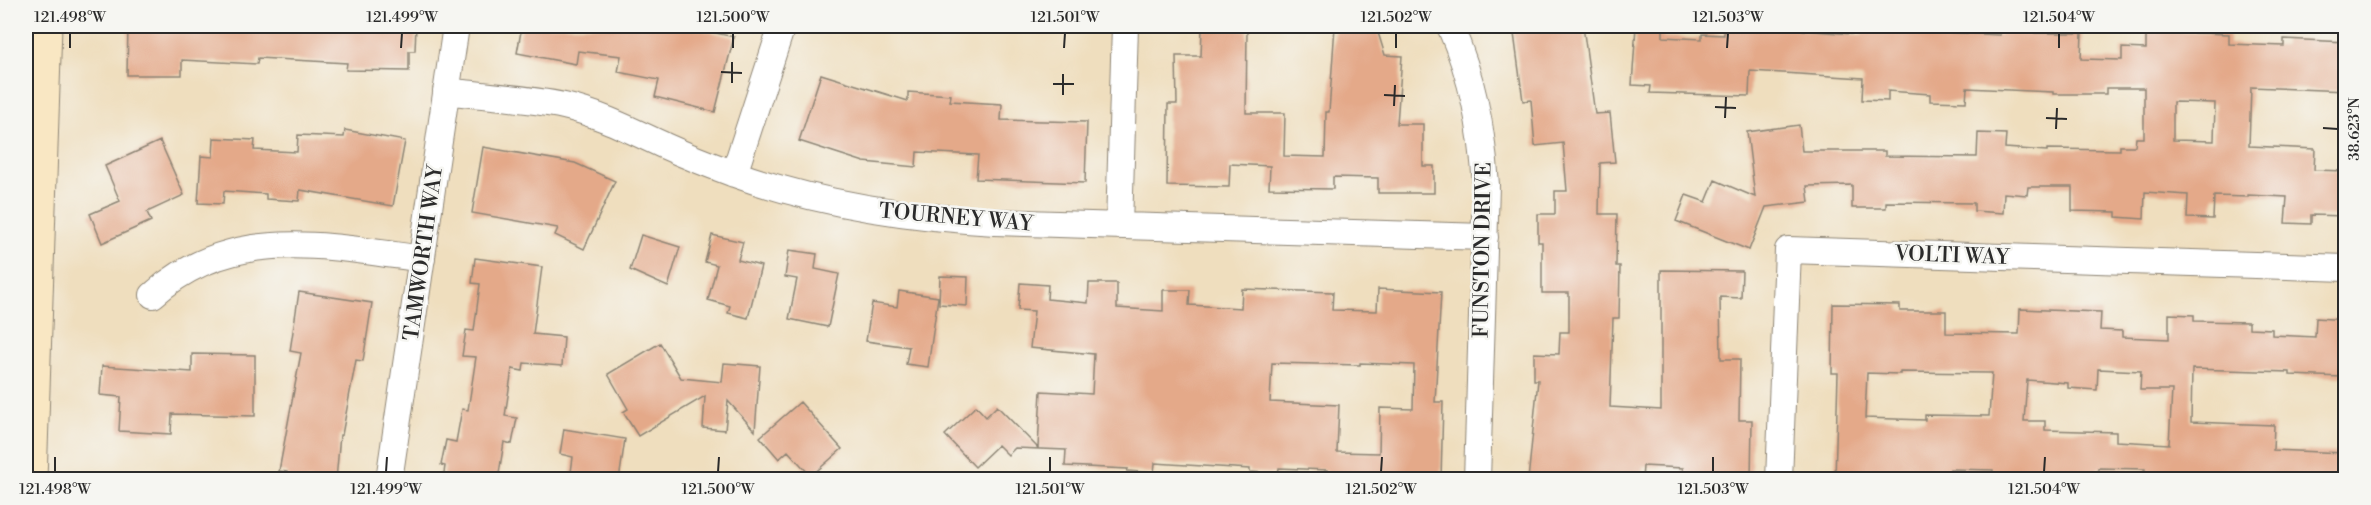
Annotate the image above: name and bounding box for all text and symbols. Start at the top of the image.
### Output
text: 121.498°W [34,8,106,27]
text: 121.499°W [366,8,438,27]
text: 121.500°W [697,8,770,27]
text: 121.501°W [1031,8,1100,27]
text: 121.502°W [1360,8,1432,27]
text: 121.503°W [1692,8,1764,27]
text: 121.504°W [2023,8,2095,27]
text: 38.623°N [2345,97,2364,161]
street label: TAMWORTH WAY [399,162,449,343]
street label: FUNSTON DRIVE [1468,162,1498,338]
street label: TOURNEY WAY [878,198,1035,238]
street label: VOLTI WAY [1893,241,2011,271]
text: 121.498°W [19,480,91,499]
text: 121.499°W [350,480,422,499]
text: 121.500°W [682,480,755,499]
text: 121.501°W [1016,480,1085,499]
text: 121.502°W [1345,480,1417,499]
text: 121.503°W [1677,480,1749,499]
text: 121.504°W [2008,480,2080,499]

